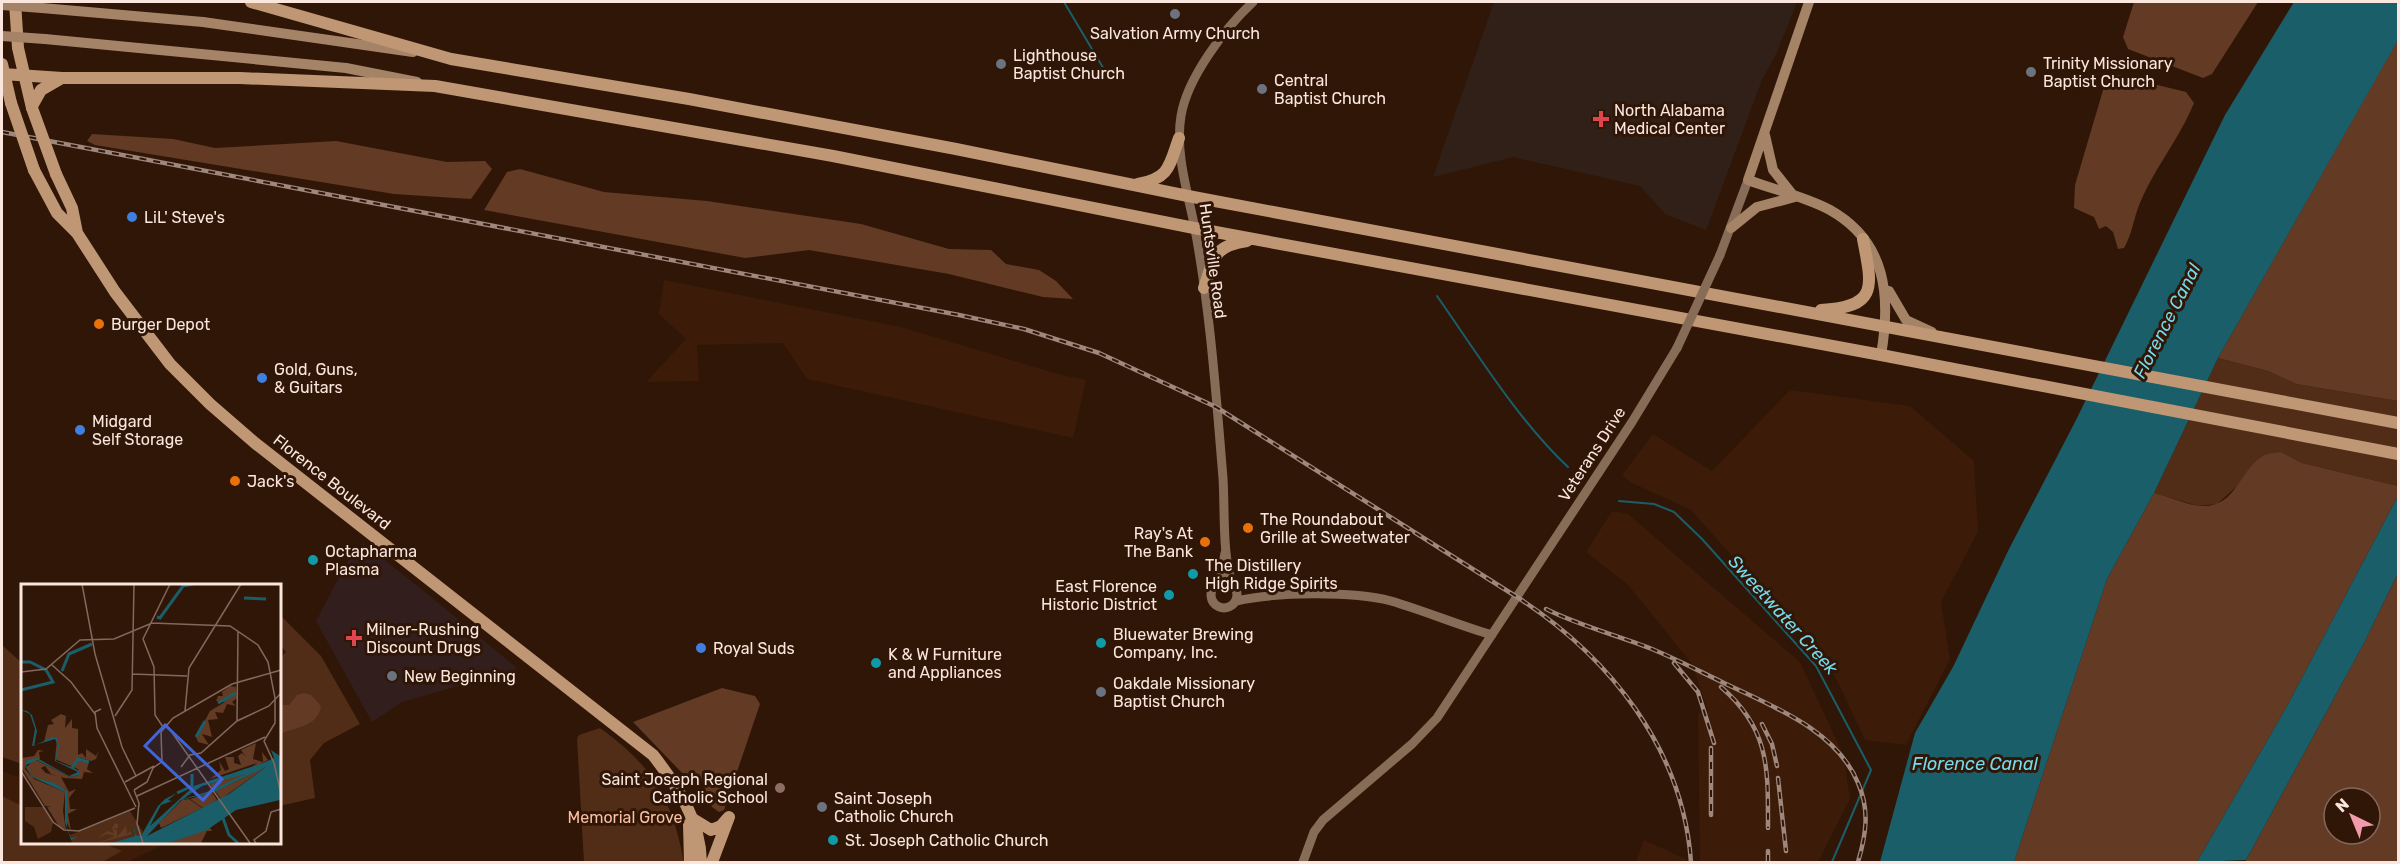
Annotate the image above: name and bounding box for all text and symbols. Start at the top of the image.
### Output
marker: Salvation Army Church [1168,7,1182,21]
place label: Salvation Army Church [1090,24,1260,43]
place label: Lighthouse Baptist Church [1013,46,1125,83]
place label: Trinity Missionary Baptist Church [2043,54,2173,91]
marker: Lighthouse Baptist Church [994,57,1008,71]
marker: Trinity Missionary Baptist Church [2024,65,2038,79]
place label: Central Baptist Church [1274,71,1386,108]
marker: Central Baptist Church [1255,82,1269,96]
place label: North Alabama Medical Center [1614,101,1725,138]
marker: North Alabama Medical Center [1592,110,1610,128]
street label: Huntsville Road [1196,202,1230,320]
place label: LiL' Steve's [144,208,225,227]
marker: LiL' Steve's [125,210,139,224]
water label: Florence Canal [2129,259,2206,382]
place label: Burger Depot [111,315,210,334]
marker: Burger Depot [92,317,106,331]
place label: Gold, Guns, & Guitars [274,360,358,397]
marker: Gold, Guns, & Guitars [255,371,269,385]
street label: Veterans Drive [1554,403,1630,505]
place label: Midgard Self Storage [92,412,183,449]
marker: Midgard Self Storage [73,423,87,437]
street label: Florence Boulevard [270,430,394,534]
place label: Jack's [247,472,294,491]
marker: Jack's [228,474,242,488]
place label: The Roundabout Grille at Sweetwater [1260,510,1410,547]
marker: The Roundabout Grille at Sweetwater [1241,521,1255,535]
place label: Ray's At The Bank [1124,524,1194,561]
marker: Ray's At The Bank [1198,535,1212,549]
place label: Octapharma Plasma [325,542,417,579]
water label: Sweetwater Creek [1724,551,1843,680]
marker: Octapharma Plasma [306,553,320,567]
place label: The Distillery High Ridge Spirits [1205,556,1338,593]
marker: The Distillery High Ridge Spirits [1186,567,1200,581]
place label: East Florence Historic District [1041,577,1157,614]
inset map [21,584,280,843]
marker: East Florence Historic District [1162,588,1176,602]
place label: Milner-Rushing Discount Drugs [366,620,481,657]
place label: Bluewater Brewing Company, Inc. [1113,625,1253,662]
marker: Milner-Rushing Discount Drugs [347,631,361,645]
marker: Bluewater Brewing Company, Inc. [1094,636,1108,650]
place label: Royal Suds [713,639,795,658]
marker: Royal Suds [694,641,708,655]
place label: K & W Furniture and Appliances [888,645,1002,682]
marker: K & W Furniture and Appliances [869,656,883,670]
place label: New Beginning [404,667,516,686]
marker: New Beginning [385,669,399,683]
place label: Oakdale Missionary Baptist Church [1113,674,1255,711]
marker: Oakdale Missionary Baptist Church [1094,685,1108,699]
water label: Florence Canal [1912,753,2038,775]
place label: Saint Joseph Regional Catholic School [602,770,768,807]
marker: Saint Joseph Regional Catholic School [773,781,787,795]
north arrow [2322,786,2382,846]
place label: Saint Joseph Catholic Church [834,789,954,826]
text: N [2331,795,2353,816]
marker: Saint Joseph Catholic Church [815,800,829,814]
park label: Memorial Grove [568,808,682,827]
place label: St. Joseph Catholic Church [845,831,1048,850]
marker: St. Joseph Catholic Church [826,833,840,847]

